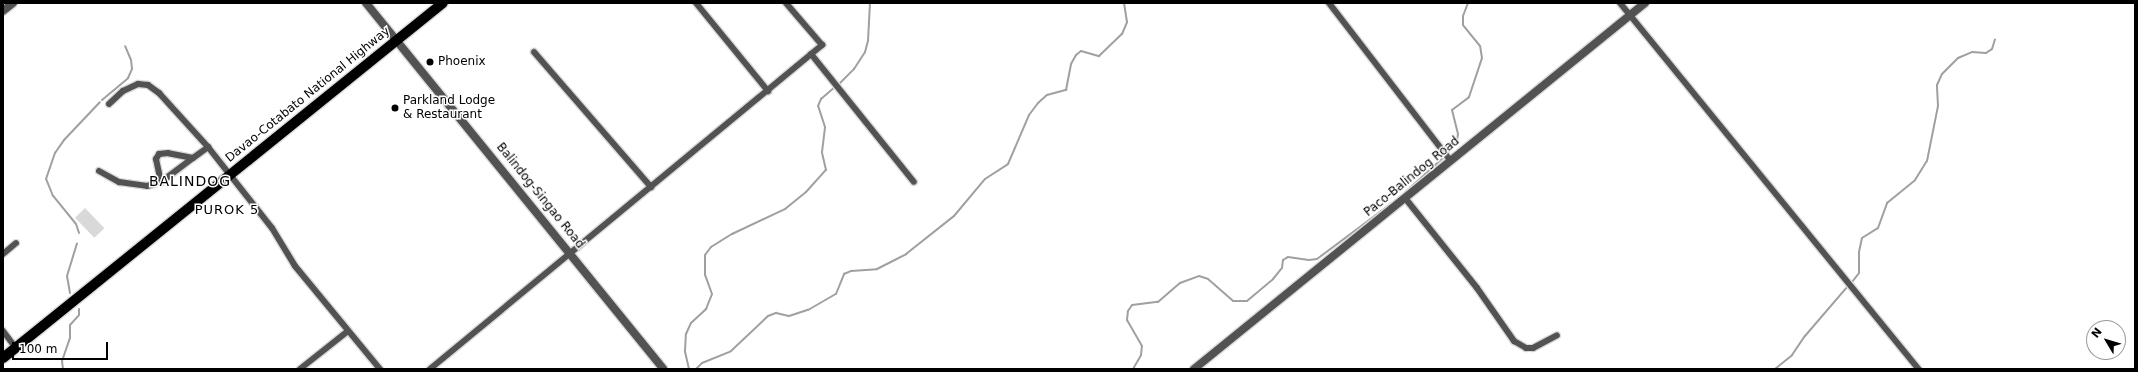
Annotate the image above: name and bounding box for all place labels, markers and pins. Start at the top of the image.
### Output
place label: Phoenix [438,55,486,69]
marker: Phoenix [425,57,435,67]
place label: Parkland Lodge & Restaurant [403,94,495,122]
marker: Parkland Lodge & Restaurant [390,103,400,113]

